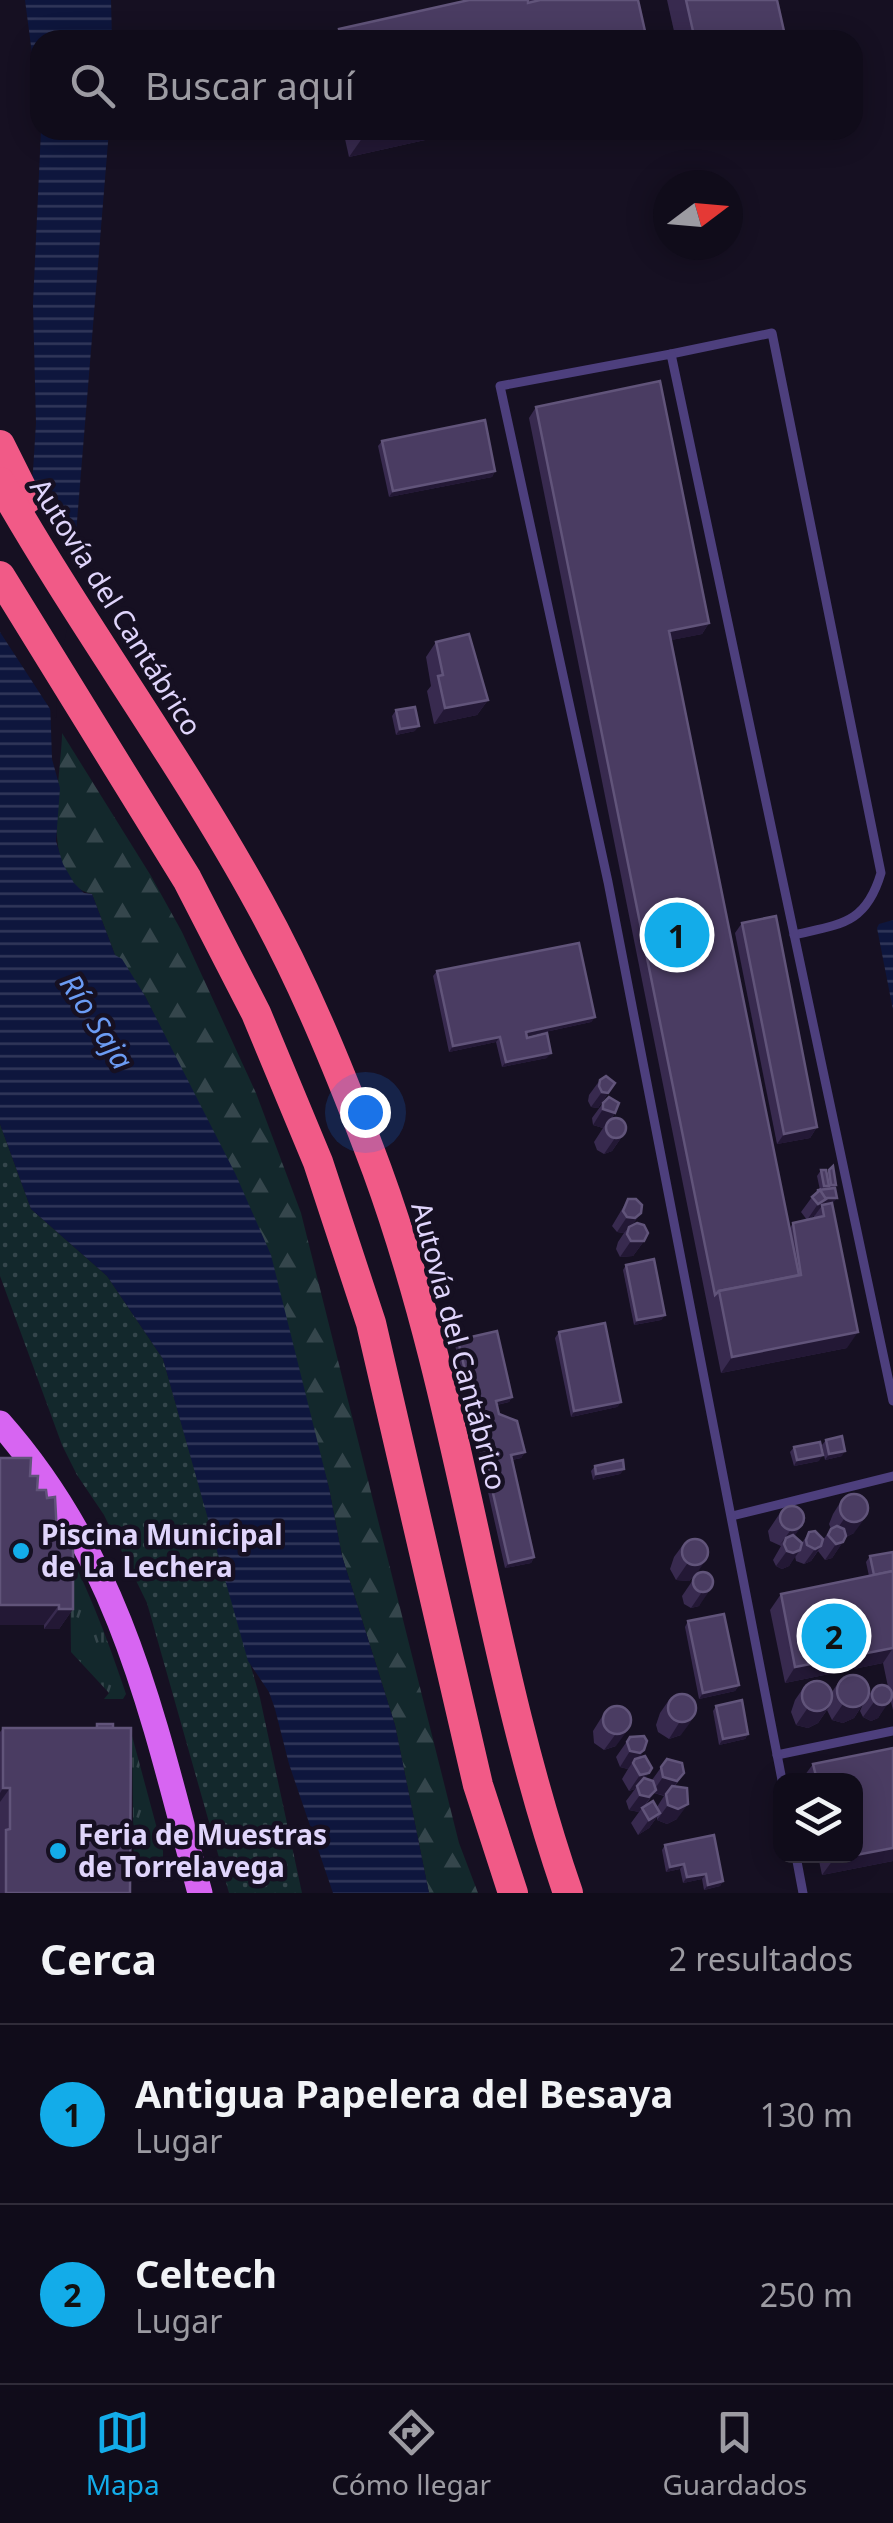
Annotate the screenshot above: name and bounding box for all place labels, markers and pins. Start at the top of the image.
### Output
pin: 1 [644,898,710,972]
place label: Piscina Municipal de La Lechera [41,1515,283,1585]
marker: Piscina Municipal de La Lechera [10,1540,32,1562]
pin: 2 [802,1598,866,1674]
place label: Feria de Muestras de Torrelavega [78,1815,327,1885]
marker: Feria de Muestras de Torrelavega [47,1840,69,1862]

